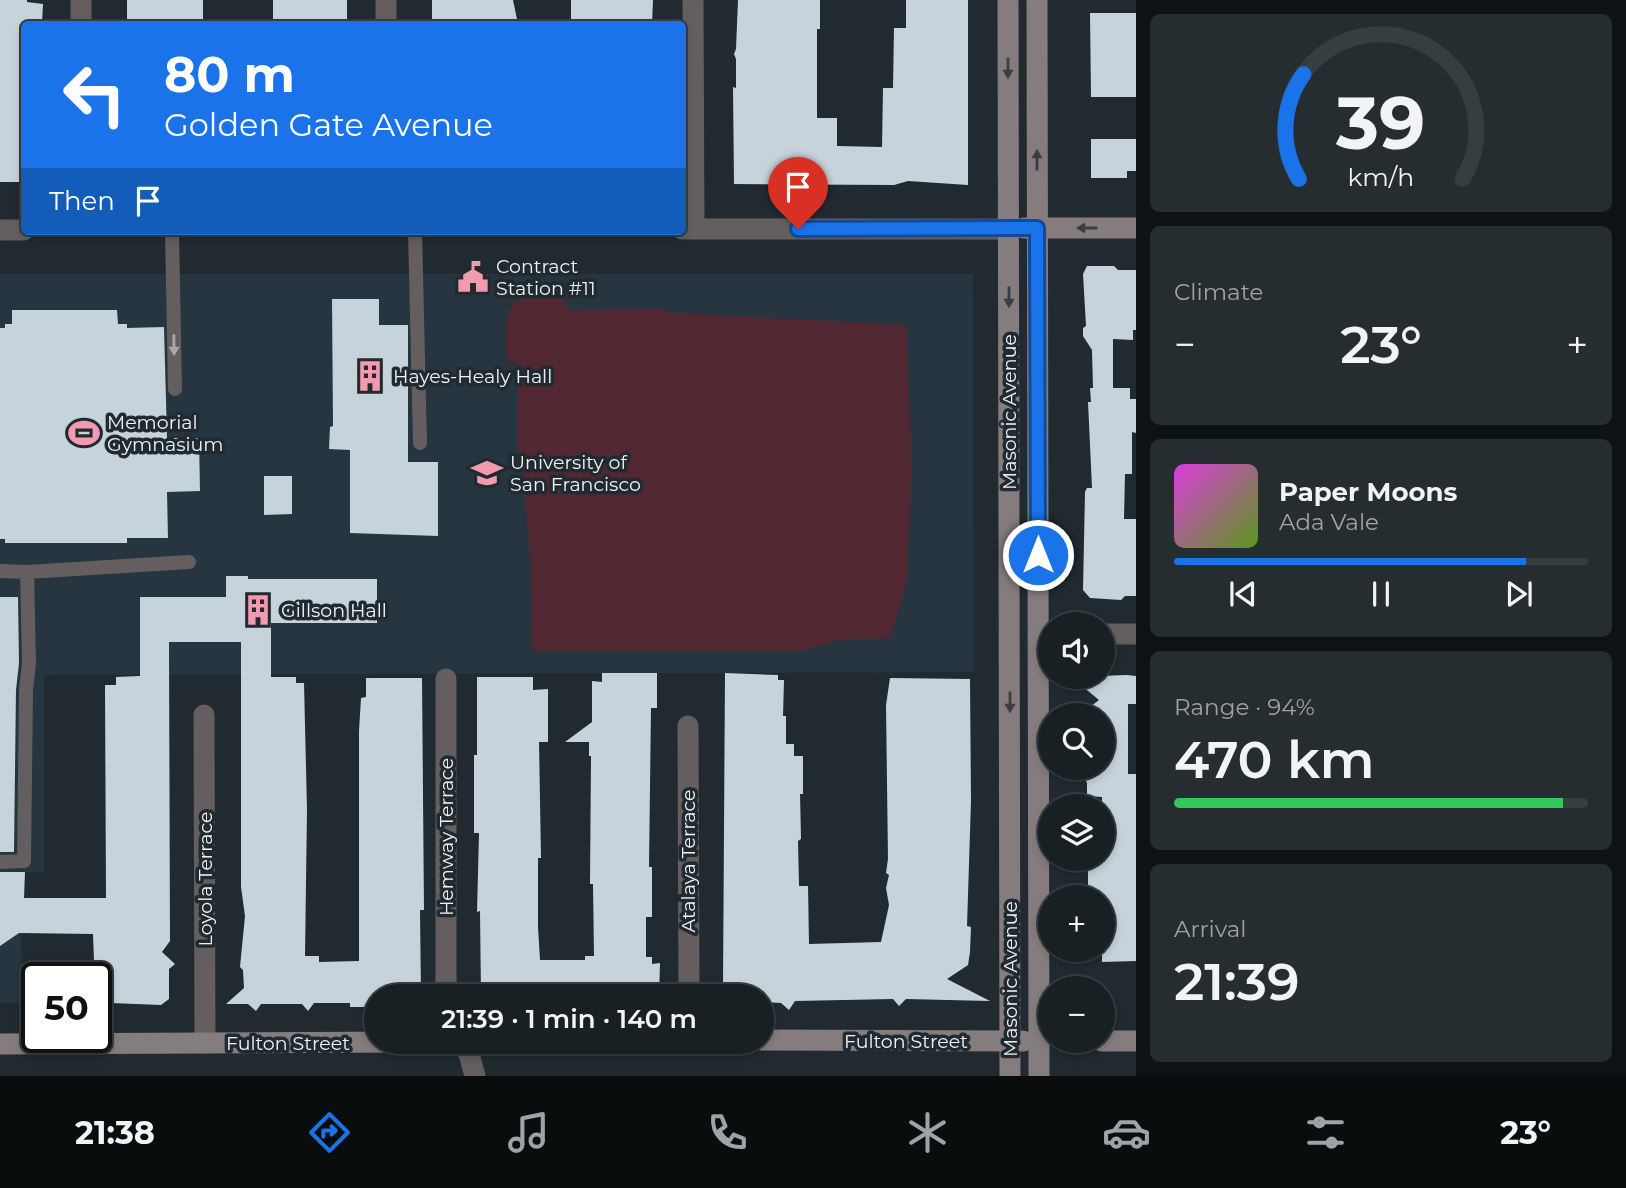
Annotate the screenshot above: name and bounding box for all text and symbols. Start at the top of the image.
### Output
text: 80 m [164,45,295,104]
icon: left [49,49,140,140]
one-way arrow [1002,57,1014,79]
text: 39 [1335,80,1426,168]
text: Golden Gate Avenue [164,105,493,144]
one-way arrow [1031,149,1043,171]
pin [768,157,828,229]
text: km/h [1348,162,1414,192]
icon: arrive [779,168,817,206]
icon: arrive [129,182,167,220]
text: Then [49,185,115,217]
one-way arrow [1075,222,1097,234]
place label: Contract Station #11 [496,255,596,300]
public building icon: Contract Station #11 [456,260,490,294]
text: Climate [1174,278,1263,306]
one-way arrow [1003,286,1014,308]
text: 23° [1340,313,1422,376]
text: − [1174,321,1196,368]
text: + [1566,321,1588,368]
one-way arrow [168,334,180,356]
street label: Masonic Avenue [998,334,1021,490]
building icon: Hayes-Healy Hall [353,359,387,393]
place label: Hayes-Healy Hall [393,365,552,388]
place label: Memorial Gymnasium [107,411,224,456]
sports icon: Memorial Gymnasium [67,416,101,450]
place label: University of San Francisco [510,451,641,496]
school or university icon: University of San Francisco [470,456,504,490]
text: Paper Moons [1279,476,1457,508]
text: Ada Vale [1279,508,1379,536]
position arrow [1001,518,1075,592]
icon: previous [1224,575,1262,613]
icon: pause [1362,575,1400,613]
icon: next [1500,575,1538,613]
building icon: Gillson Hall [241,593,275,627]
place label: Gillson Hall [281,599,387,622]
map controls [1038,612,1115,1053]
button: sound [1038,612,1115,689]
one-way arrow [1004,691,1016,713]
text: Range · 94% [1174,693,1315,721]
button: search [1038,703,1115,780]
text: 470 km [1174,728,1374,791]
street label: Hemway Terrace [435,758,458,916]
street label: Atalaya Terrace [677,789,700,933]
button: layers [1038,794,1115,871]
street label: Loyola Terrace [194,812,217,946]
button: + [1038,885,1115,962]
street label: Masonic Avenue [999,901,1022,1057]
text: Arrival [1174,915,1247,943]
text: 21:39 [1174,950,1300,1013]
speed limit sign: 50 [21,962,112,1053]
button: − [1038,976,1115,1053]
text: 21:39 · 1 min · 140 m [441,1003,697,1035]
street label: Fulton Street [844,1030,968,1053]
street label: Fulton Street [226,1032,350,1055]
icon: directions [305,1108,354,1157]
icon: music [504,1108,553,1157]
icon: phone [703,1108,752,1157]
icon: climate [903,1108,952,1157]
icon: car [1102,1108,1151,1157]
icon: filters [1301,1108,1350,1157]
text: 21:38 [75,1113,155,1152]
text: 23° [1500,1113,1551,1152]

